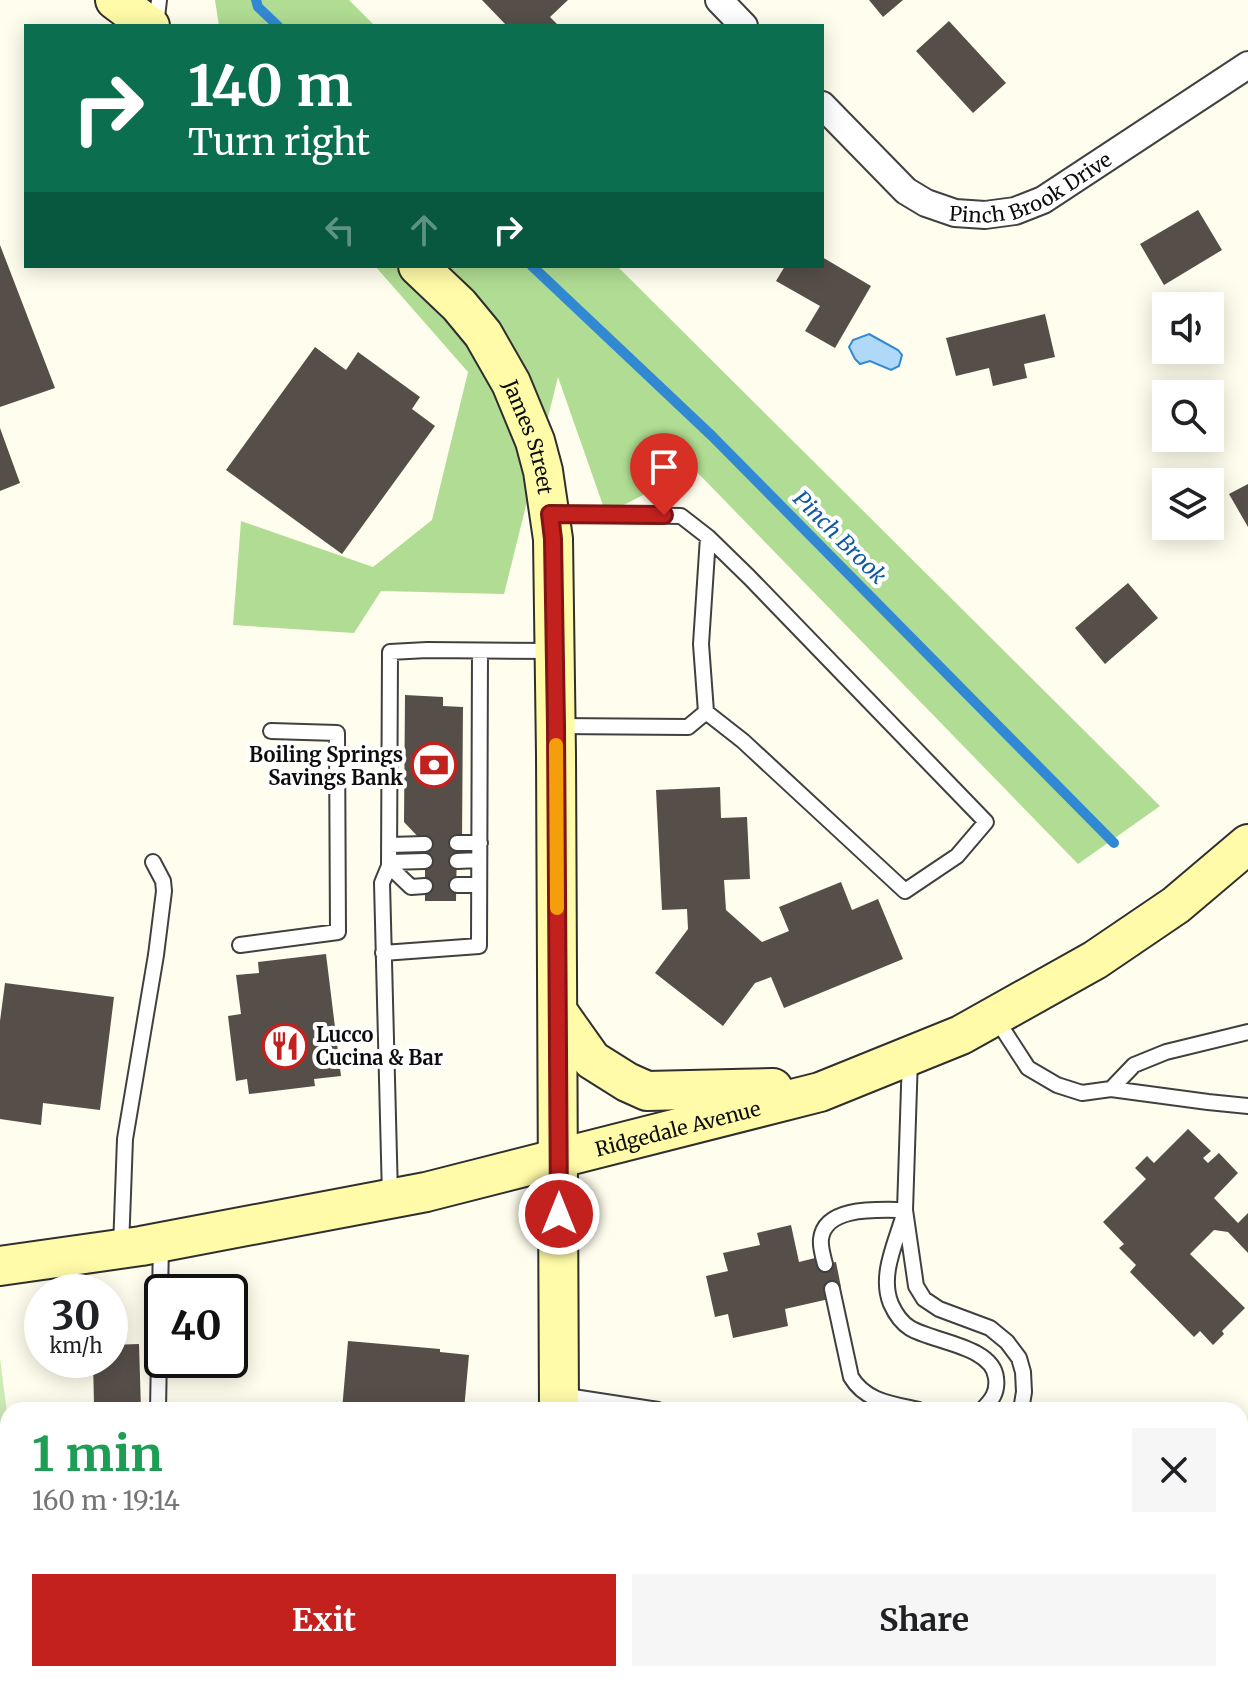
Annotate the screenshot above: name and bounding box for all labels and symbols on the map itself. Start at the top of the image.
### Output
street label: Pinch Brook Drive [948,146,1116,228]
street label: James Street [498,375,559,496]
pin [630,433,698,515]
water label: Pinch Brook [788,485,892,589]
bank icon: Boiling Springs Savings Bank [410,741,458,789]
place label: Boiling Springs Savings Bank [249,742,403,790]
restaurant icon: Lucco Cucina & Bar [261,1022,309,1070]
place label: Lucco Cucina & Bar [316,1022,443,1070]
street label: Ridgedale Avenue [592,1095,763,1161]
position arrow [517,1172,601,1256]
speed limit sign: 40 [144,1274,248,1378]

